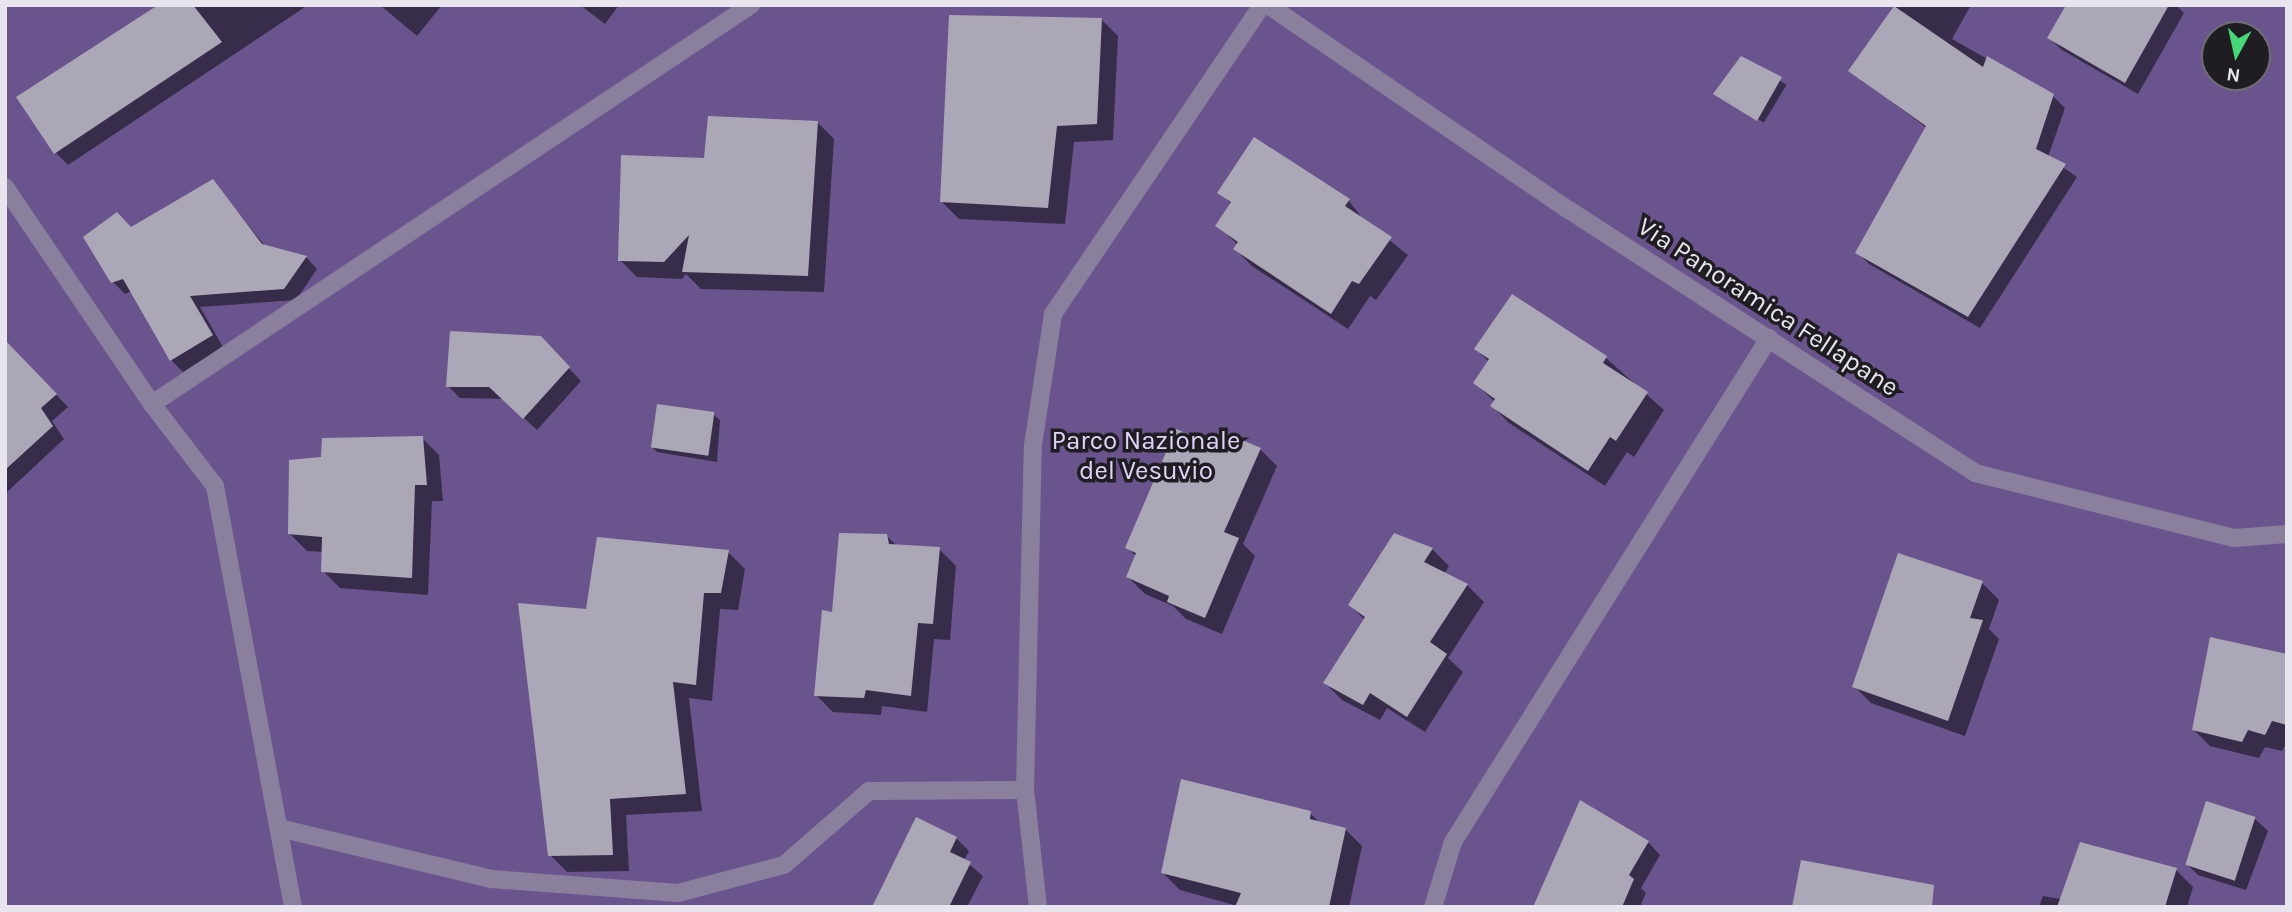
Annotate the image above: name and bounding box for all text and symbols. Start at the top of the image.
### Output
north arrow [2201,21,2271,91]
text: N [2225,63,2242,87]
street label: Via Panoramica Fellapane [1632,211,1904,403]
park label: Parco Nazionale del Vesuvio [1052,425,1240,486]

